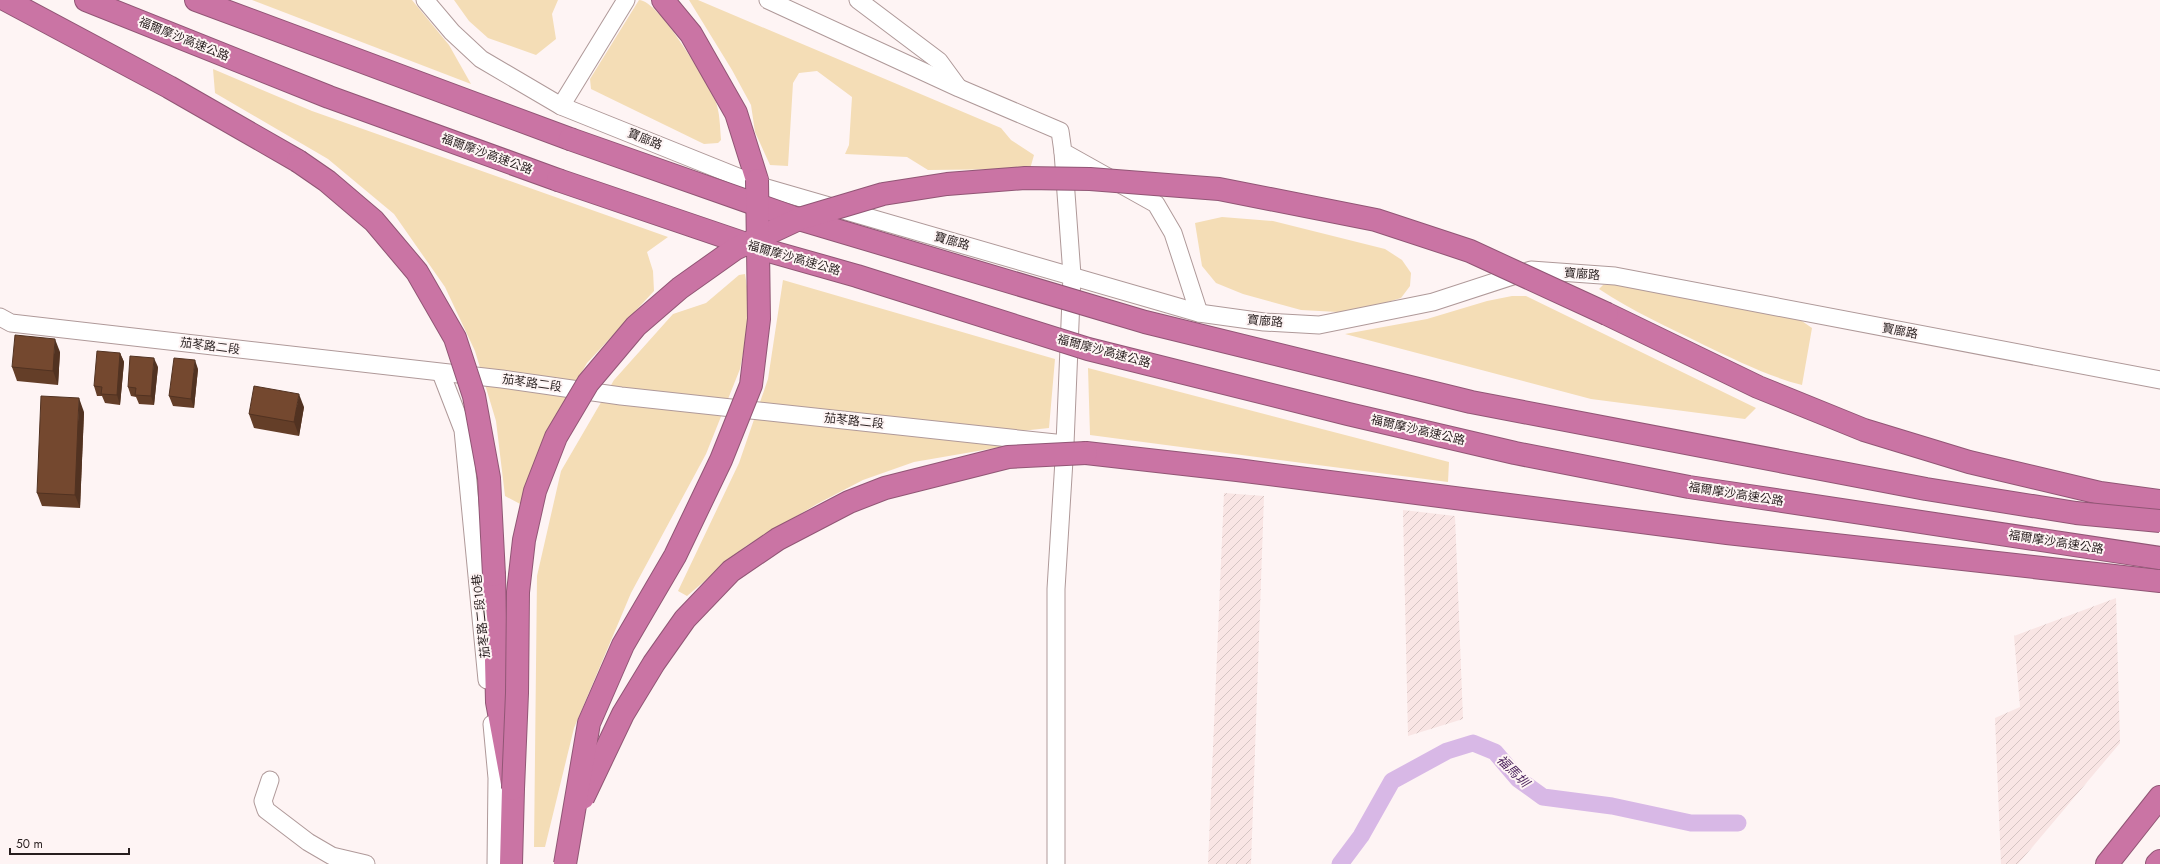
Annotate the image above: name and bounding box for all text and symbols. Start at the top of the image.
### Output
street label: 福爾摩沙高速公路 [136,13,232,65]
street label: 寶廍路 [625,124,665,154]
street label: 福爾摩沙高速公路 [439,129,535,179]
street label: 寶廍路 [932,227,972,255]
street label: 福爾摩沙高速公路 [745,236,843,280]
street label: 寶廍路 [1563,264,1601,284]
street label: 寶廍路 [1246,310,1284,332]
street label: 寶廍路 [1881,319,1919,343]
street label: 福爾摩沙高速公路 [1055,330,1153,372]
street label: 茄苳路二段 [179,333,241,359]
street label: 茄苳路二段 [501,370,563,396]
street label: 茄苳路二段 [823,409,885,433]
street label: 福爾摩沙高速公路 [1369,410,1467,450]
street label: 福爾摩沙高速公路 [1687,478,1785,510]
street label: 福爾摩沙高速公路 [2007,526,2105,558]
street label: 茄苳路二段10巷 [468,573,494,659]
water label: 福馬圳 [1492,750,1535,793]
scale bar [10,830,129,856]
text: 50 m [16,835,43,853]

